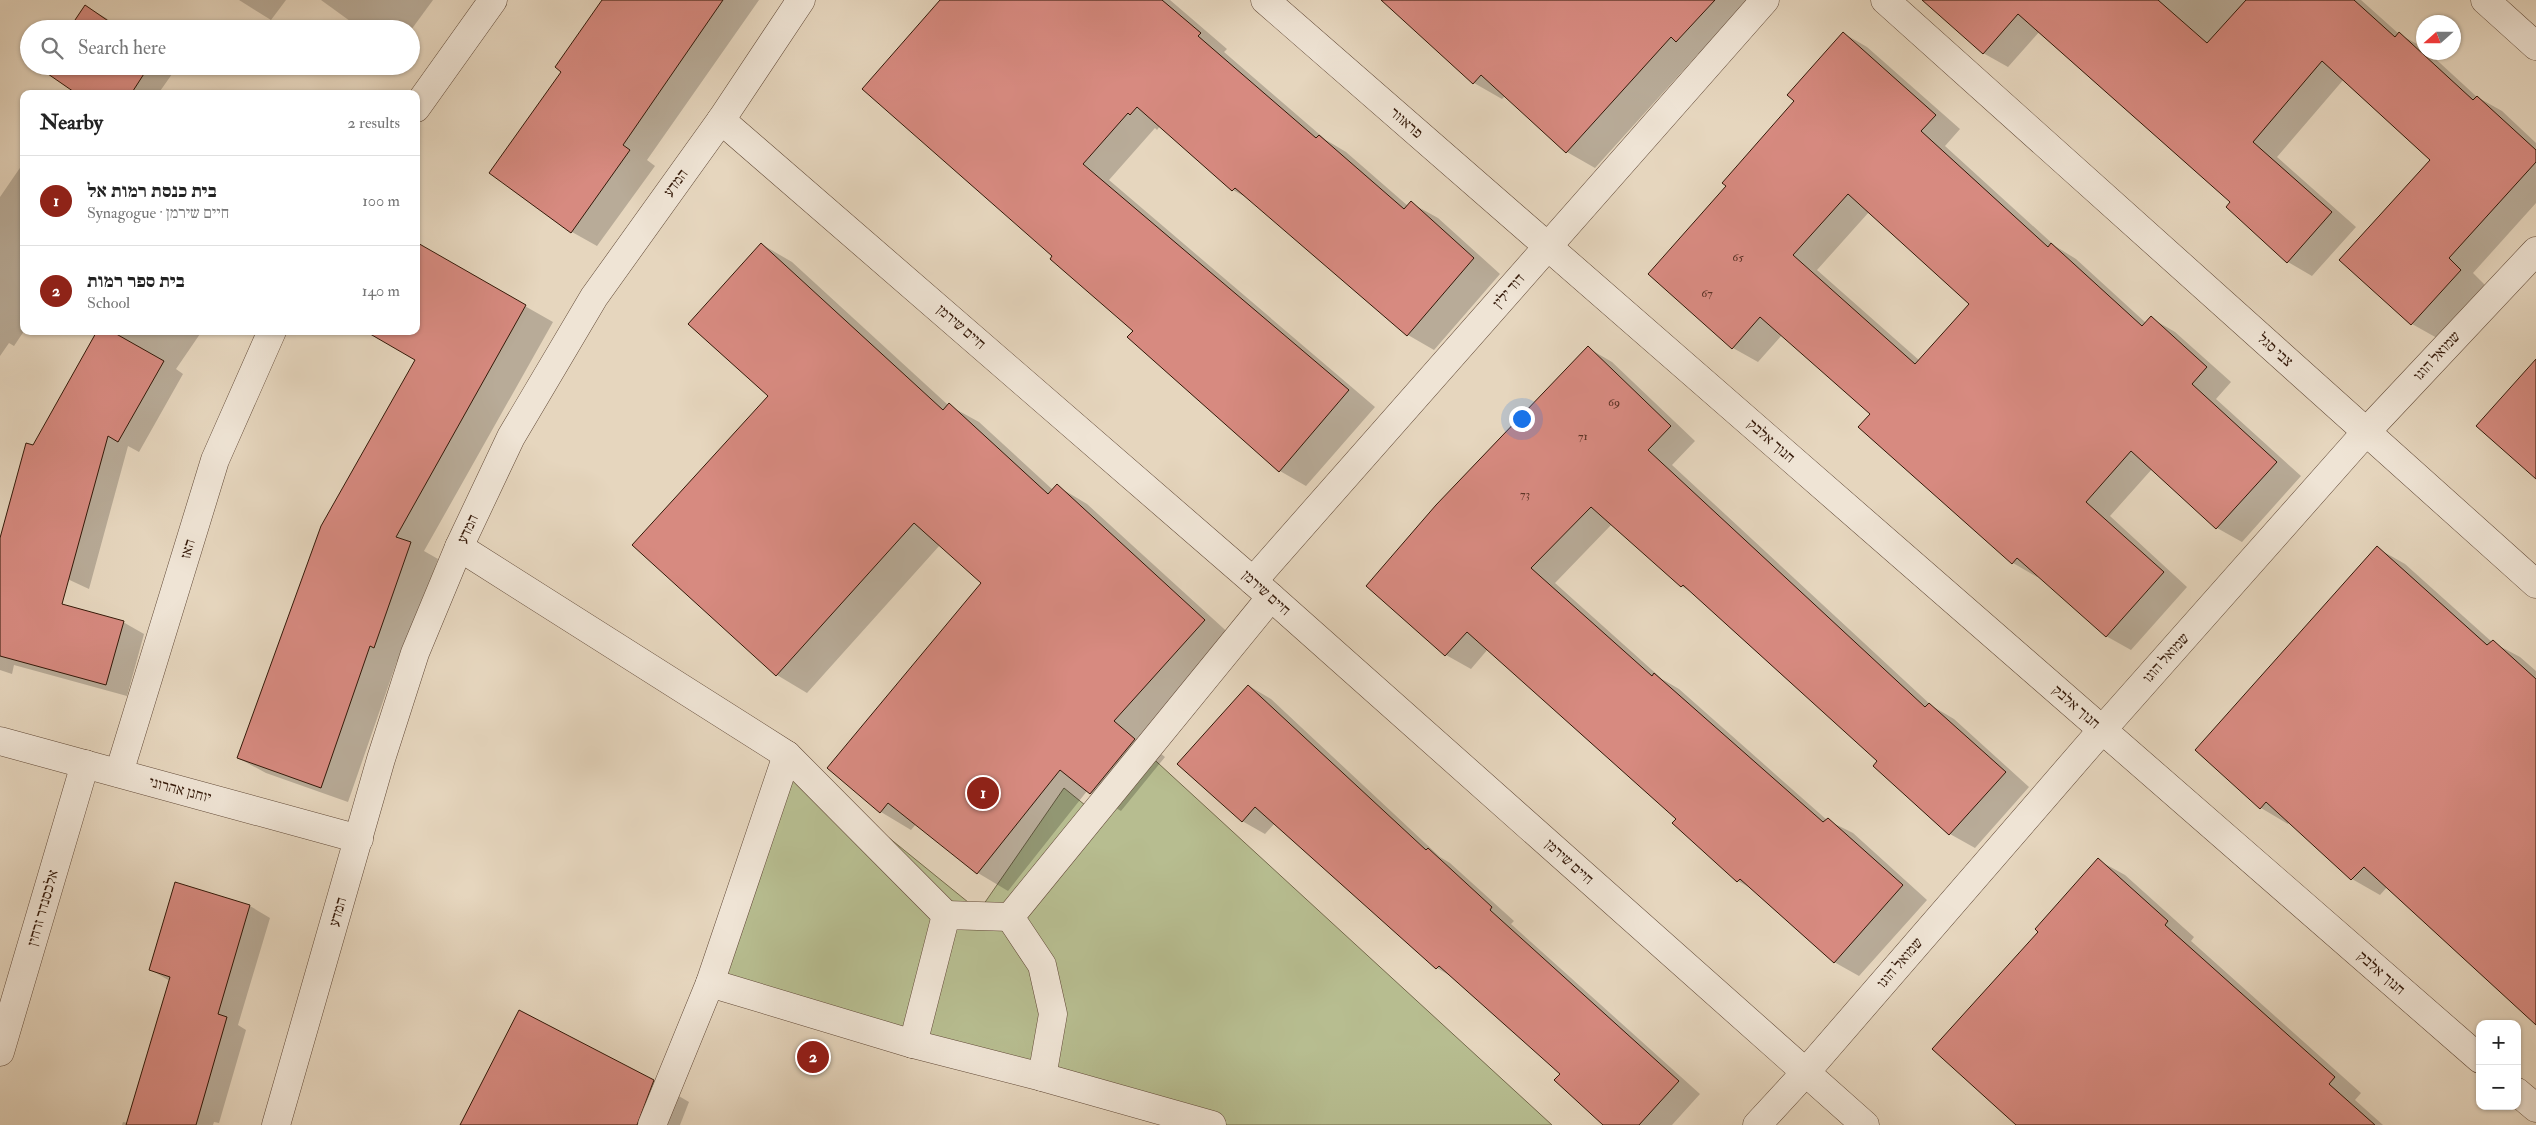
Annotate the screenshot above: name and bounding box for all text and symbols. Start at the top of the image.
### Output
north arrow [2416,15,2461,60]
search box [20,20,420,75]
icon: search [38,34,66,62]
text: Search here [78,36,166,60]
street label: פראוור [1385,103,1427,143]
text: Nearby [40,109,103,136]
text: 2 results [347,113,400,133]
street label: המדע [660,165,692,201]
text: בית כנסת רמות אל [87,179,217,203]
text: 1 [53,191,59,211]
text: 100 m [362,191,400,211]
text: Synagogue · חיים שירמן [87,203,229,223]
house number: 65 [1732,250,1744,265]
text: בית ספר רמות [87,269,185,293]
street label: דוד ילין [1489,270,1529,312]
text: 2 [52,281,60,301]
text: 140 m [362,281,400,301]
house number: 67 [1701,286,1713,301]
text: School [87,293,130,313]
street label: חיים שירמן [932,300,990,354]
street label: שמואל הוגו [2409,327,2465,385]
street label: צבי סגל [2253,329,2297,371]
house number: 69 [1608,395,1620,410]
your location [1509,406,1535,432]
street label: חנוך אלבק [1743,415,1799,467]
house number: 71 [1578,429,1588,444]
house number: 73 [1520,487,1530,502]
street label: המדע [453,511,483,547]
street label: האז [176,537,200,561]
street label: חיים שירמן [1238,566,1294,620]
street label: שמואל הוגו [2139,629,2193,687]
street label: חנוך אלבק [2048,681,2104,733]
street label: יוחנן אהרוני [147,773,213,807]
pin: 1 [967,774,999,812]
street label: חיים שירמן [1541,835,1597,889]
street label: אלכסנדר זרחין [23,868,63,948]
street label: המדע [325,895,351,929]
street label: שמואל הוגו [1873,934,1927,992]
street label: חנוך אלבק [2353,947,2409,999]
map controls [2476,1020,2521,1110]
button: + [2476,1020,2521,1065]
pin: 2 [797,1038,829,1076]
button: − [2476,1065,2521,1110]

